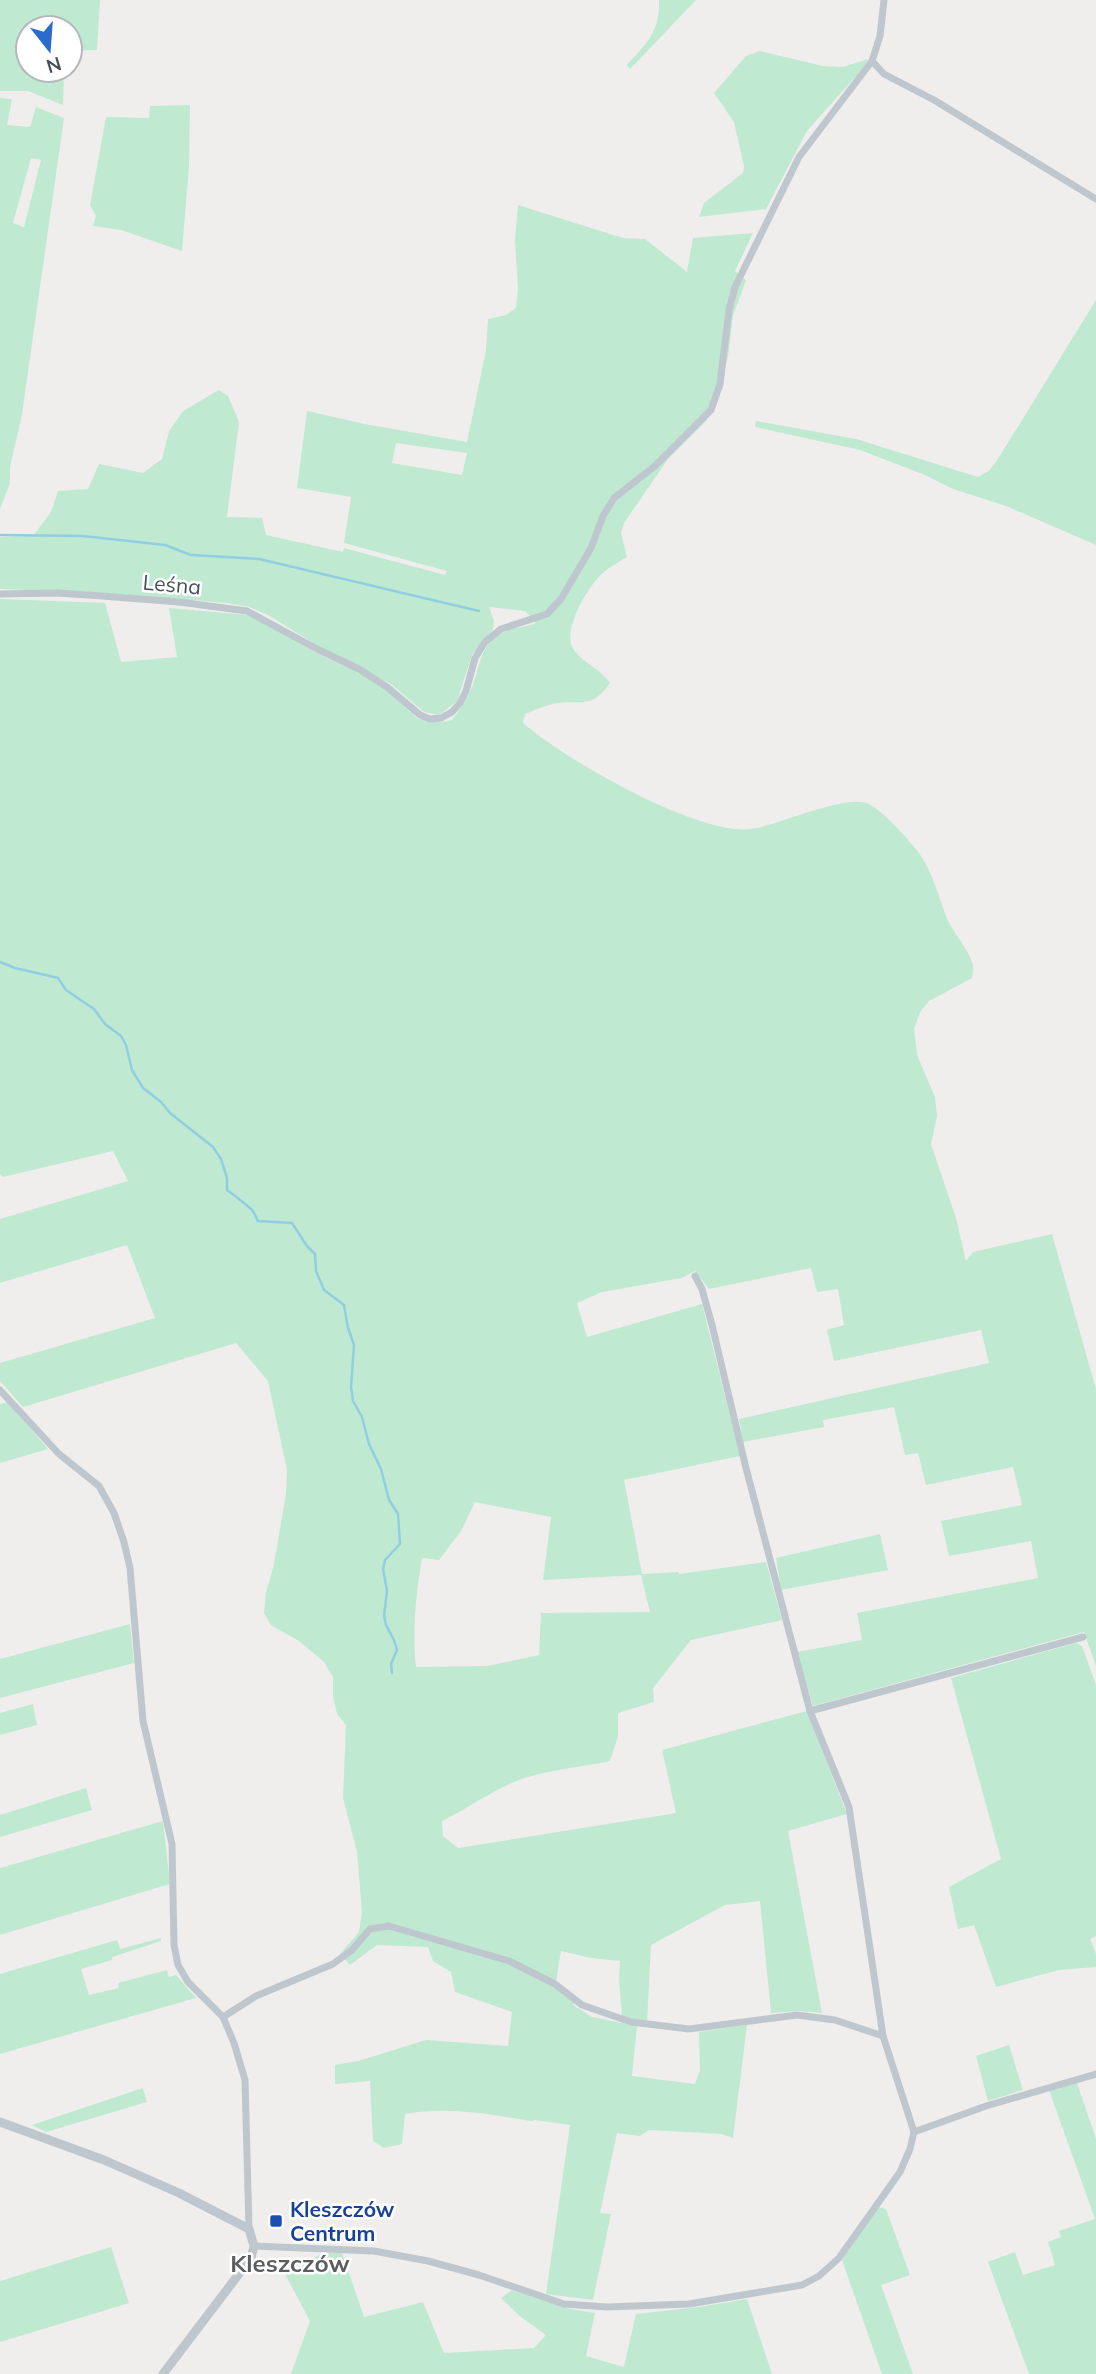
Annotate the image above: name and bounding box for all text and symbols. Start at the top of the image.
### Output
north arrow [14,14,84,84]
text: N [44,52,64,79]
street label: Leśna [142,569,202,599]
place label: Kleszczów Centrum [290,2196,395,2246]
marker: Kleszczów Centrum [268,2213,284,2229]
district label: Kleszczów [230,2248,350,2278]

